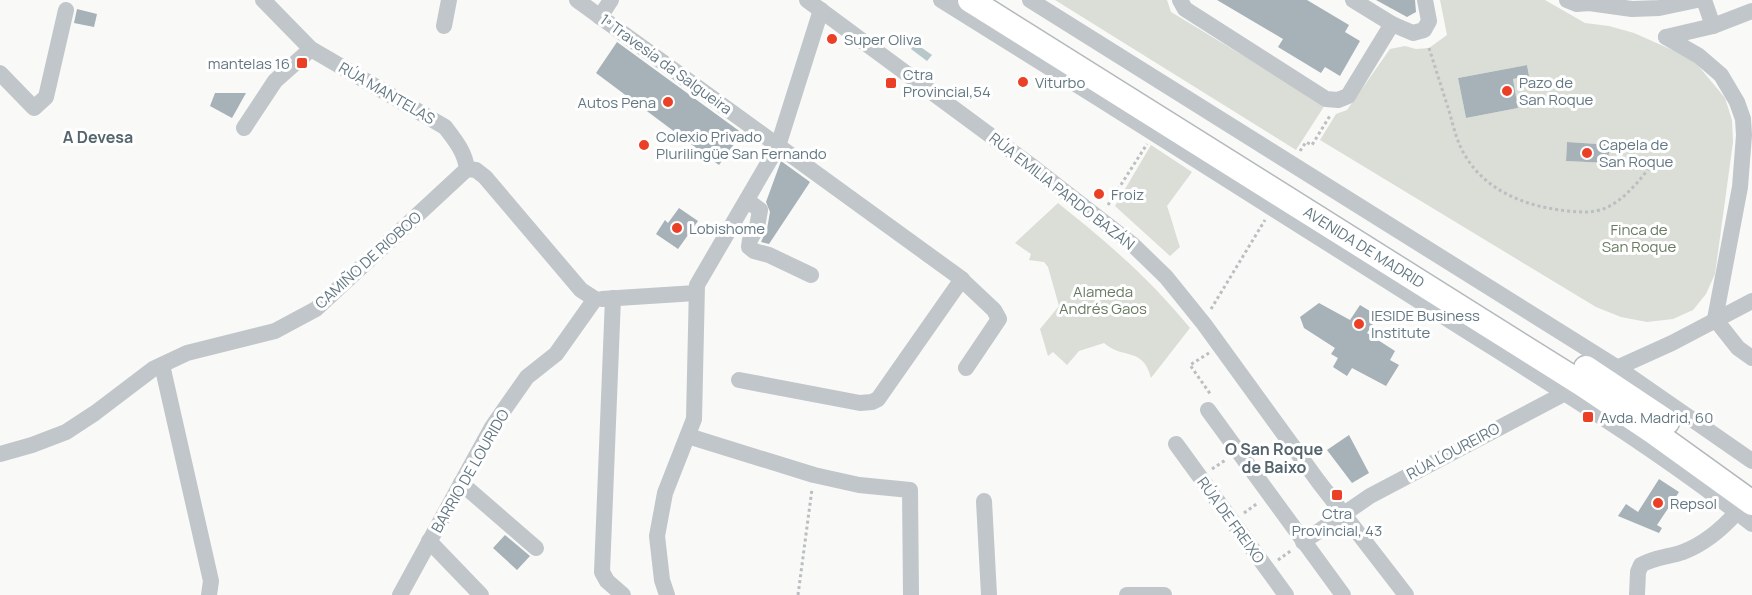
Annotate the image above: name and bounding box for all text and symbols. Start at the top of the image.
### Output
street label: 1ª Travesía da Salgueira [596,9,736,119]
place label: Super Oliva [844,29,922,50]
marker: Super Oliva [825,32,839,46]
place label: mantelas 16 [208,53,290,74]
marker: mantelas 16 [295,56,309,70]
street label: RÚA MANTELAS [335,57,439,129]
place label: Ctra Provincial,54 [903,64,991,102]
place label: Viturbo [1035,72,1085,93]
place label: Pazo de San Roque [1519,72,1594,110]
marker: Viturbo [1016,75,1030,89]
marker: Ctra Provincial,54 [884,76,898,90]
marker: Pazo de San Roque [1500,84,1514,98]
place label: Autos Pena [577,92,656,113]
marker: Autos Pena [661,95,675,109]
district label: A Devesa [63,126,133,148]
place label: Colexio Privado Plurilingüe San Fernando [656,126,827,164]
street label: RÚA EMILIA PARDO BAZÁN [985,128,1139,254]
place label: Capela de San Roque [1599,134,1674,172]
marker: Colexio Privado Plurilingüe San Fernando [637,138,651,152]
marker: Capela de San Roque [1580,146,1594,160]
place label: Froiz [1111,184,1144,205]
marker: Froiz [1092,187,1106,201]
street label: AVENIDA DE MADRID [1300,201,1428,293]
street label: CAMIÑO DE RIOBOO [310,206,426,313]
place label: Lobishome [689,218,765,239]
park label: Finca de San Roque [1602,219,1676,257]
marker: Lobishome [670,221,684,235]
park label: Alameda Andrés Gaos [1059,281,1147,319]
place label: IESIDE Business Institute [1371,305,1480,343]
marker: IESIDE Business Institute [1352,317,1366,331]
street label: BARRIO DE LOURIDO [426,405,514,537]
place label: Avda. Madrid, 60 [1600,407,1713,428]
marker: Avda. Madrid, 60 [1581,410,1595,424]
street label: RÚA LOUREIRO [1403,418,1503,484]
district label: O San Roque de Baixo [1225,438,1323,478]
street label: RÚA DE FREIXO [1192,472,1270,568]
marker: Ctra Provincial, 43 [1330,488,1344,502]
place label: Repsol [1670,493,1717,514]
marker: Repsol [1651,496,1665,510]
place label: Ctra Provincial, 43 [1292,503,1382,541]

